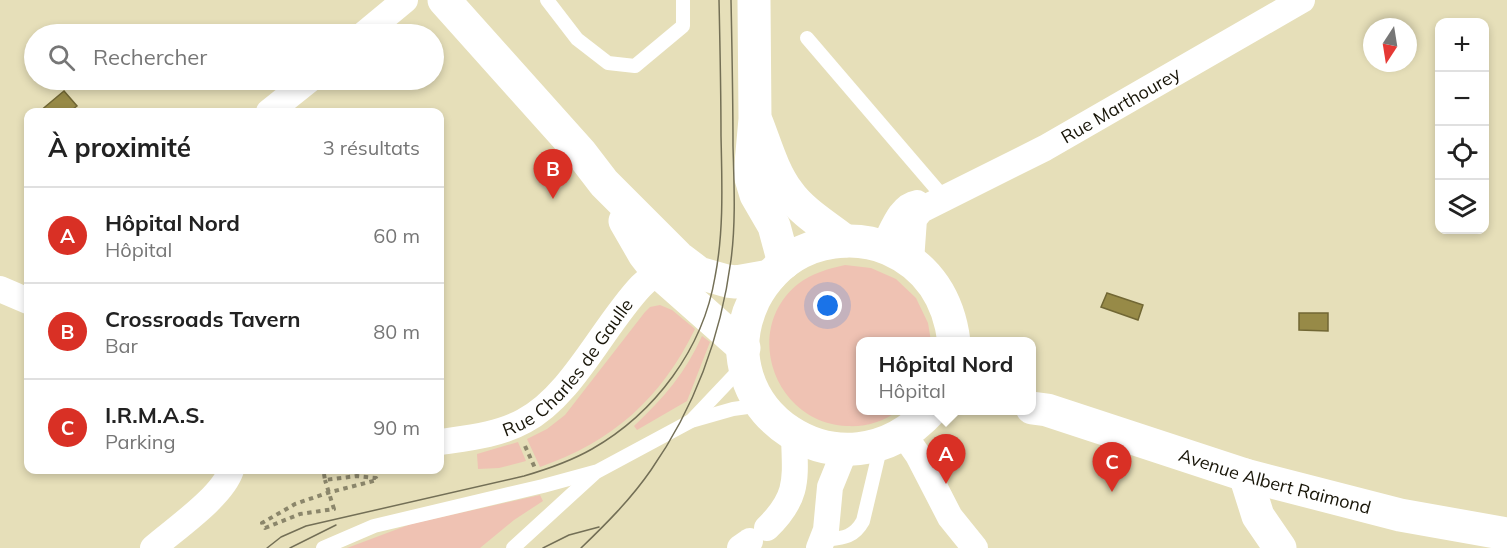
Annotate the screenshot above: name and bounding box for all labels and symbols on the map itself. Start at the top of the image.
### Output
north arrow [1363,18,1417,72]
street label: Rue Marthourey [1057,61,1184,148]
pin: B [534,150,572,199]
your location [813,291,842,320]
street label: Rue Charles de Gaulle [499,293,637,441]
pin: A [926,434,966,484]
pin: C [1092,442,1132,492]
street label: Avenue Albert Raimond [1176,443,1374,519]

